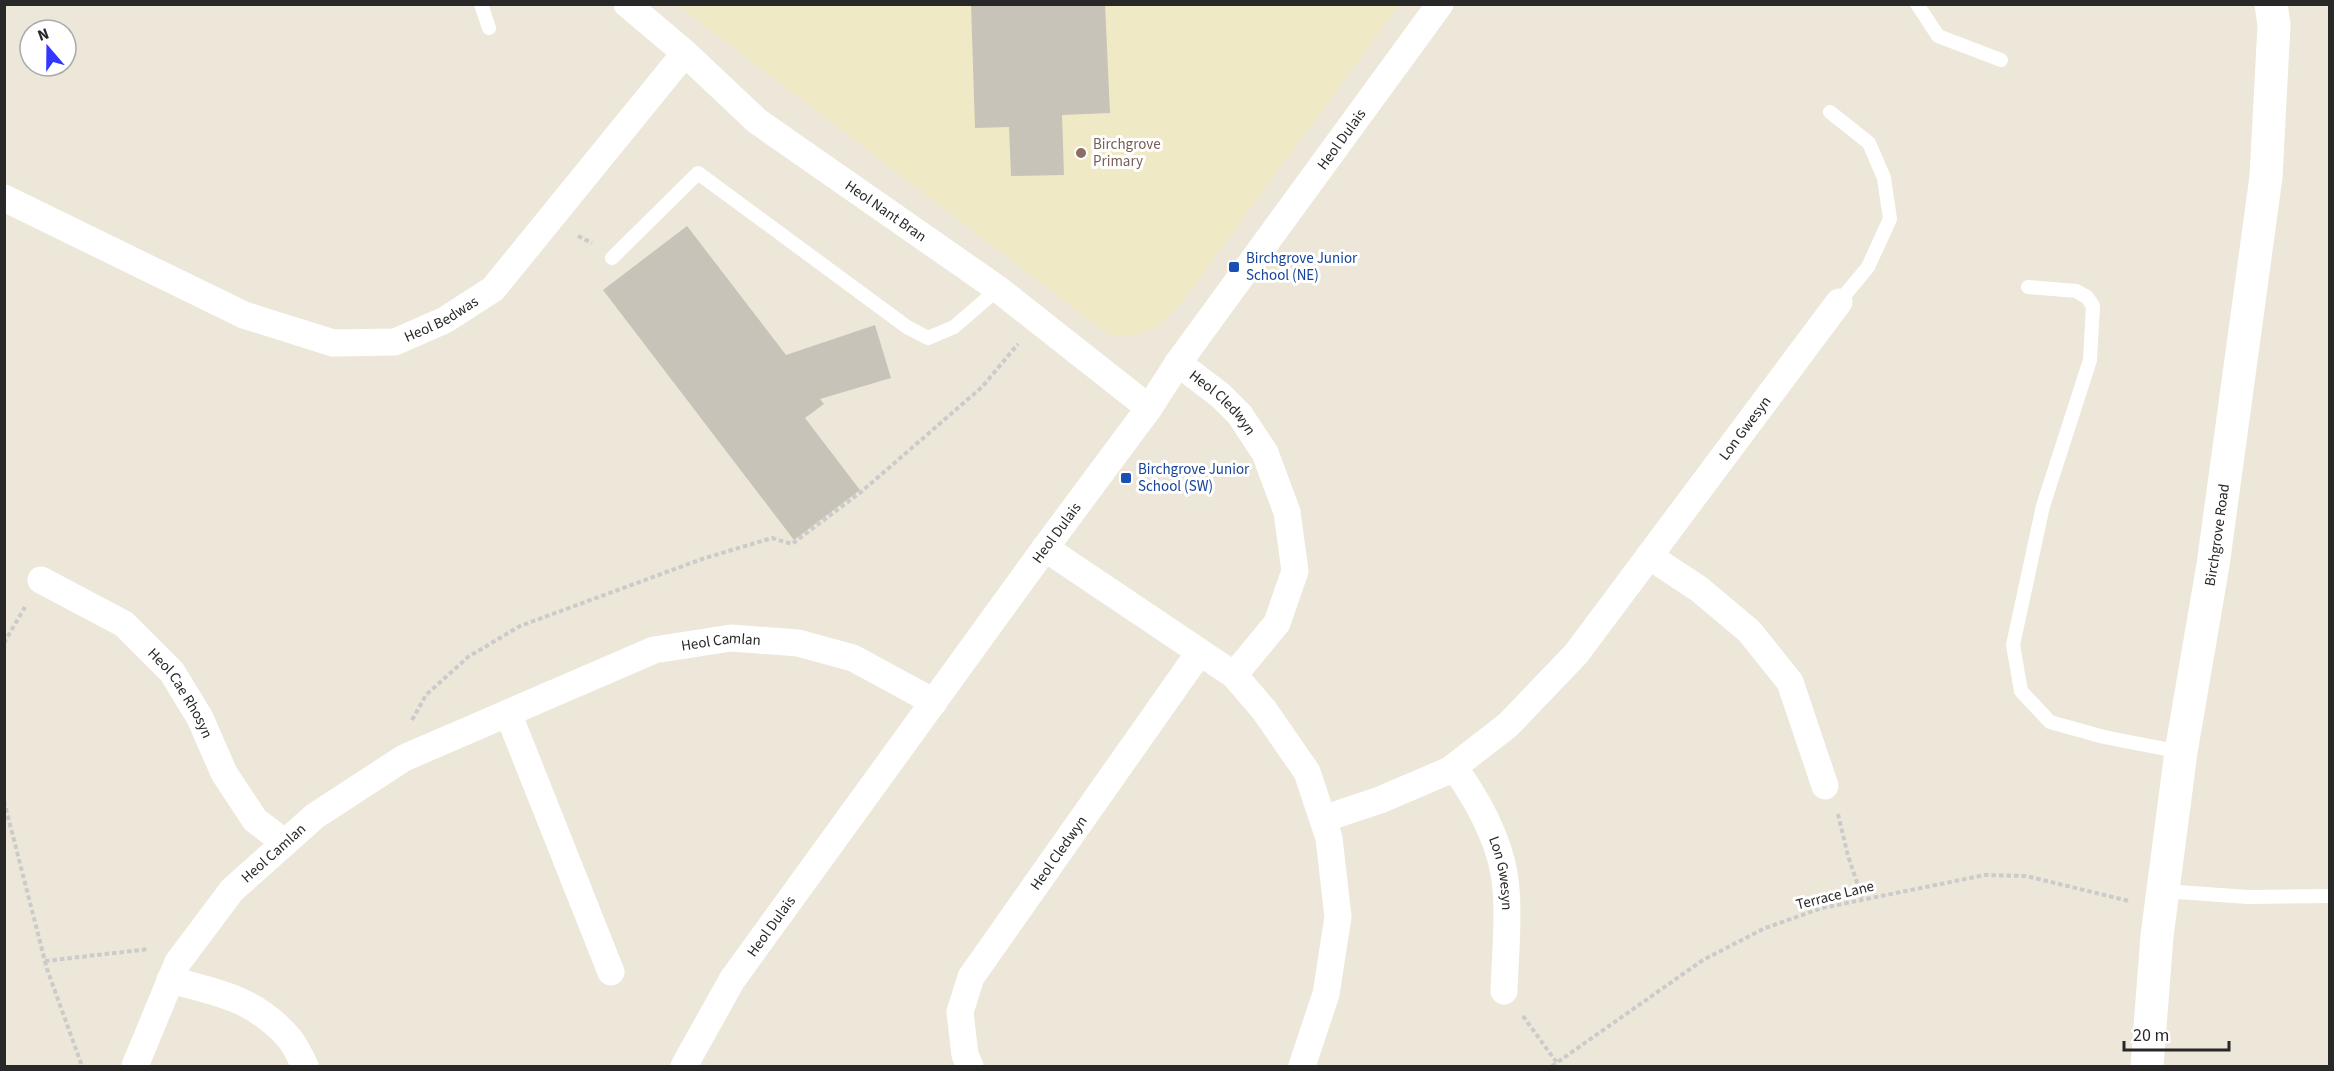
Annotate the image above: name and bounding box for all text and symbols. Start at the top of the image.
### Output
north arrow [18,18,78,78]
text: N [34,23,52,47]
street label: Heol Dulais [1312,105,1371,174]
place label: Birchgrove Primary [1093,134,1161,172]
marker: Birchgrove Primary [1074,146,1088,160]
street label: Heol Nant Bran [840,175,931,247]
place label: Birchgrove Junior School (NE) [1246,248,1358,286]
marker: Birchgrove Junior School (NE) [1227,260,1241,274]
street label: Heol Bedwas [401,291,483,348]
street label: Heol Cledwyn [1185,365,1261,440]
street label: Lon Gwesyn [1714,392,1776,465]
place label: Birchgrove Junior School (SW) [1138,459,1250,497]
marker: Birchgrove Junior School (SW) [1119,471,1133,485]
street label: Birchgrove Road [2200,483,2235,588]
street label: Heol Dulais [1027,498,1086,568]
street label: Heol Camlan [680,628,762,657]
street label: Heol Cae Rhosyn [143,643,218,742]
street label: Heol Cledwyn [1025,812,1092,894]
street label: Heol Camlan [237,819,311,888]
street label: Lon Gwesyn [1483,833,1517,911]
street label: Terrace Lane [1794,876,1876,915]
street label: Heol Dulais [742,892,801,961]
scale bar [2124,1014,2229,1052]
text: 20 m [2133,1023,2169,1048]

